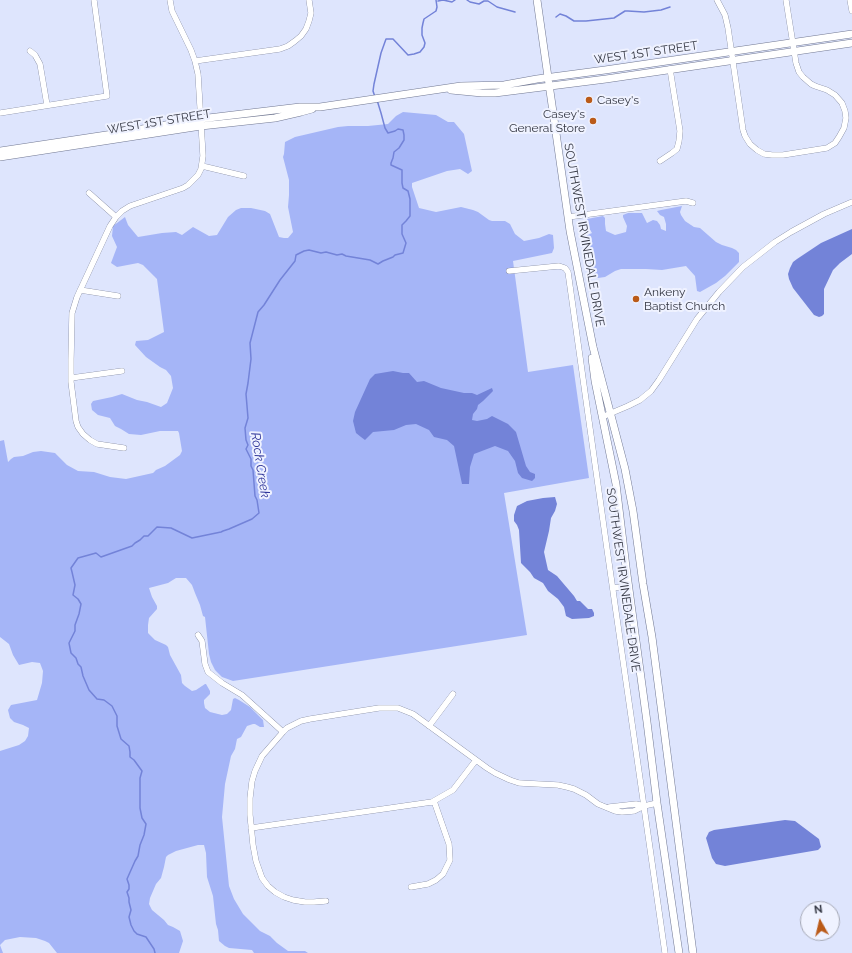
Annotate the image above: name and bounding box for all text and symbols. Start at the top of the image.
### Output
street label: WEST 1ST STREET [593,39,699,67]
place label: Casey's [597,93,639,107]
marker: Casey's [584,95,594,105]
street label: WEST 1ST STREET [106,107,212,137]
place label: Casey's General Store [509,107,585,135]
marker: Casey's General Store [588,116,598,126]
street label: SOUTHWEST IRVINEDALE DRIVE [561,142,607,328]
place label: Ankeny Baptist Church [644,285,725,313]
marker: Ankeny Baptist Church [631,294,641,304]
water label: Rock Creek [247,431,273,499]
street label: SOUTHWEST IRVINEDALE DRIVE [603,487,643,673]
north arrow [800,901,840,941]
text: N [813,903,823,917]

